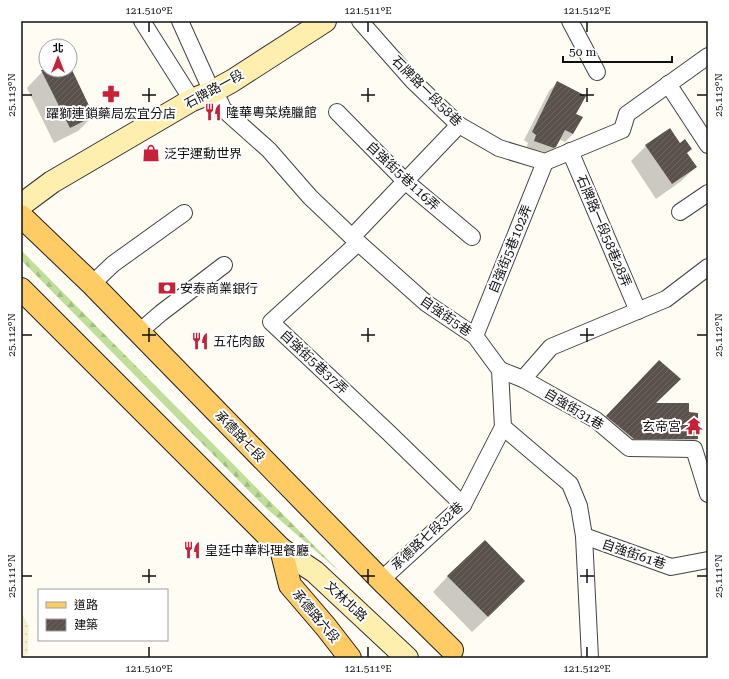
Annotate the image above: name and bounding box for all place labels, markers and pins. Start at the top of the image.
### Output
pharmacy icon: 躍獅連鎖藥局宏宜分店 [101,84,121,104]
restaurant icon: 隆華粵菜燒臘館 [203,102,223,122]
place label: 隆華粵菜燒臘館 [226,105,317,120]
place label: 躍獅連鎖藥局宏宜分店 [46,106,176,121]
shop icon: 泛宇運動世界 [141,143,161,163]
place label: 泛宇運動世界 [164,146,242,161]
bank icon: 安泰商業銀行 [157,278,177,298]
place label: 安泰商業銀行 [180,281,258,296]
restaurant icon: 五花肉飯 [190,331,210,351]
place label: 五花肉飯 [213,334,265,349]
temple icon: 玄帝宮 [684,416,704,436]
place label: 玄帝宮 [642,419,681,434]
restaurant icon: 皇廷中華料理餐廳 [182,540,202,560]
place label: 皇廷中華料理餐廳 [205,543,309,558]

